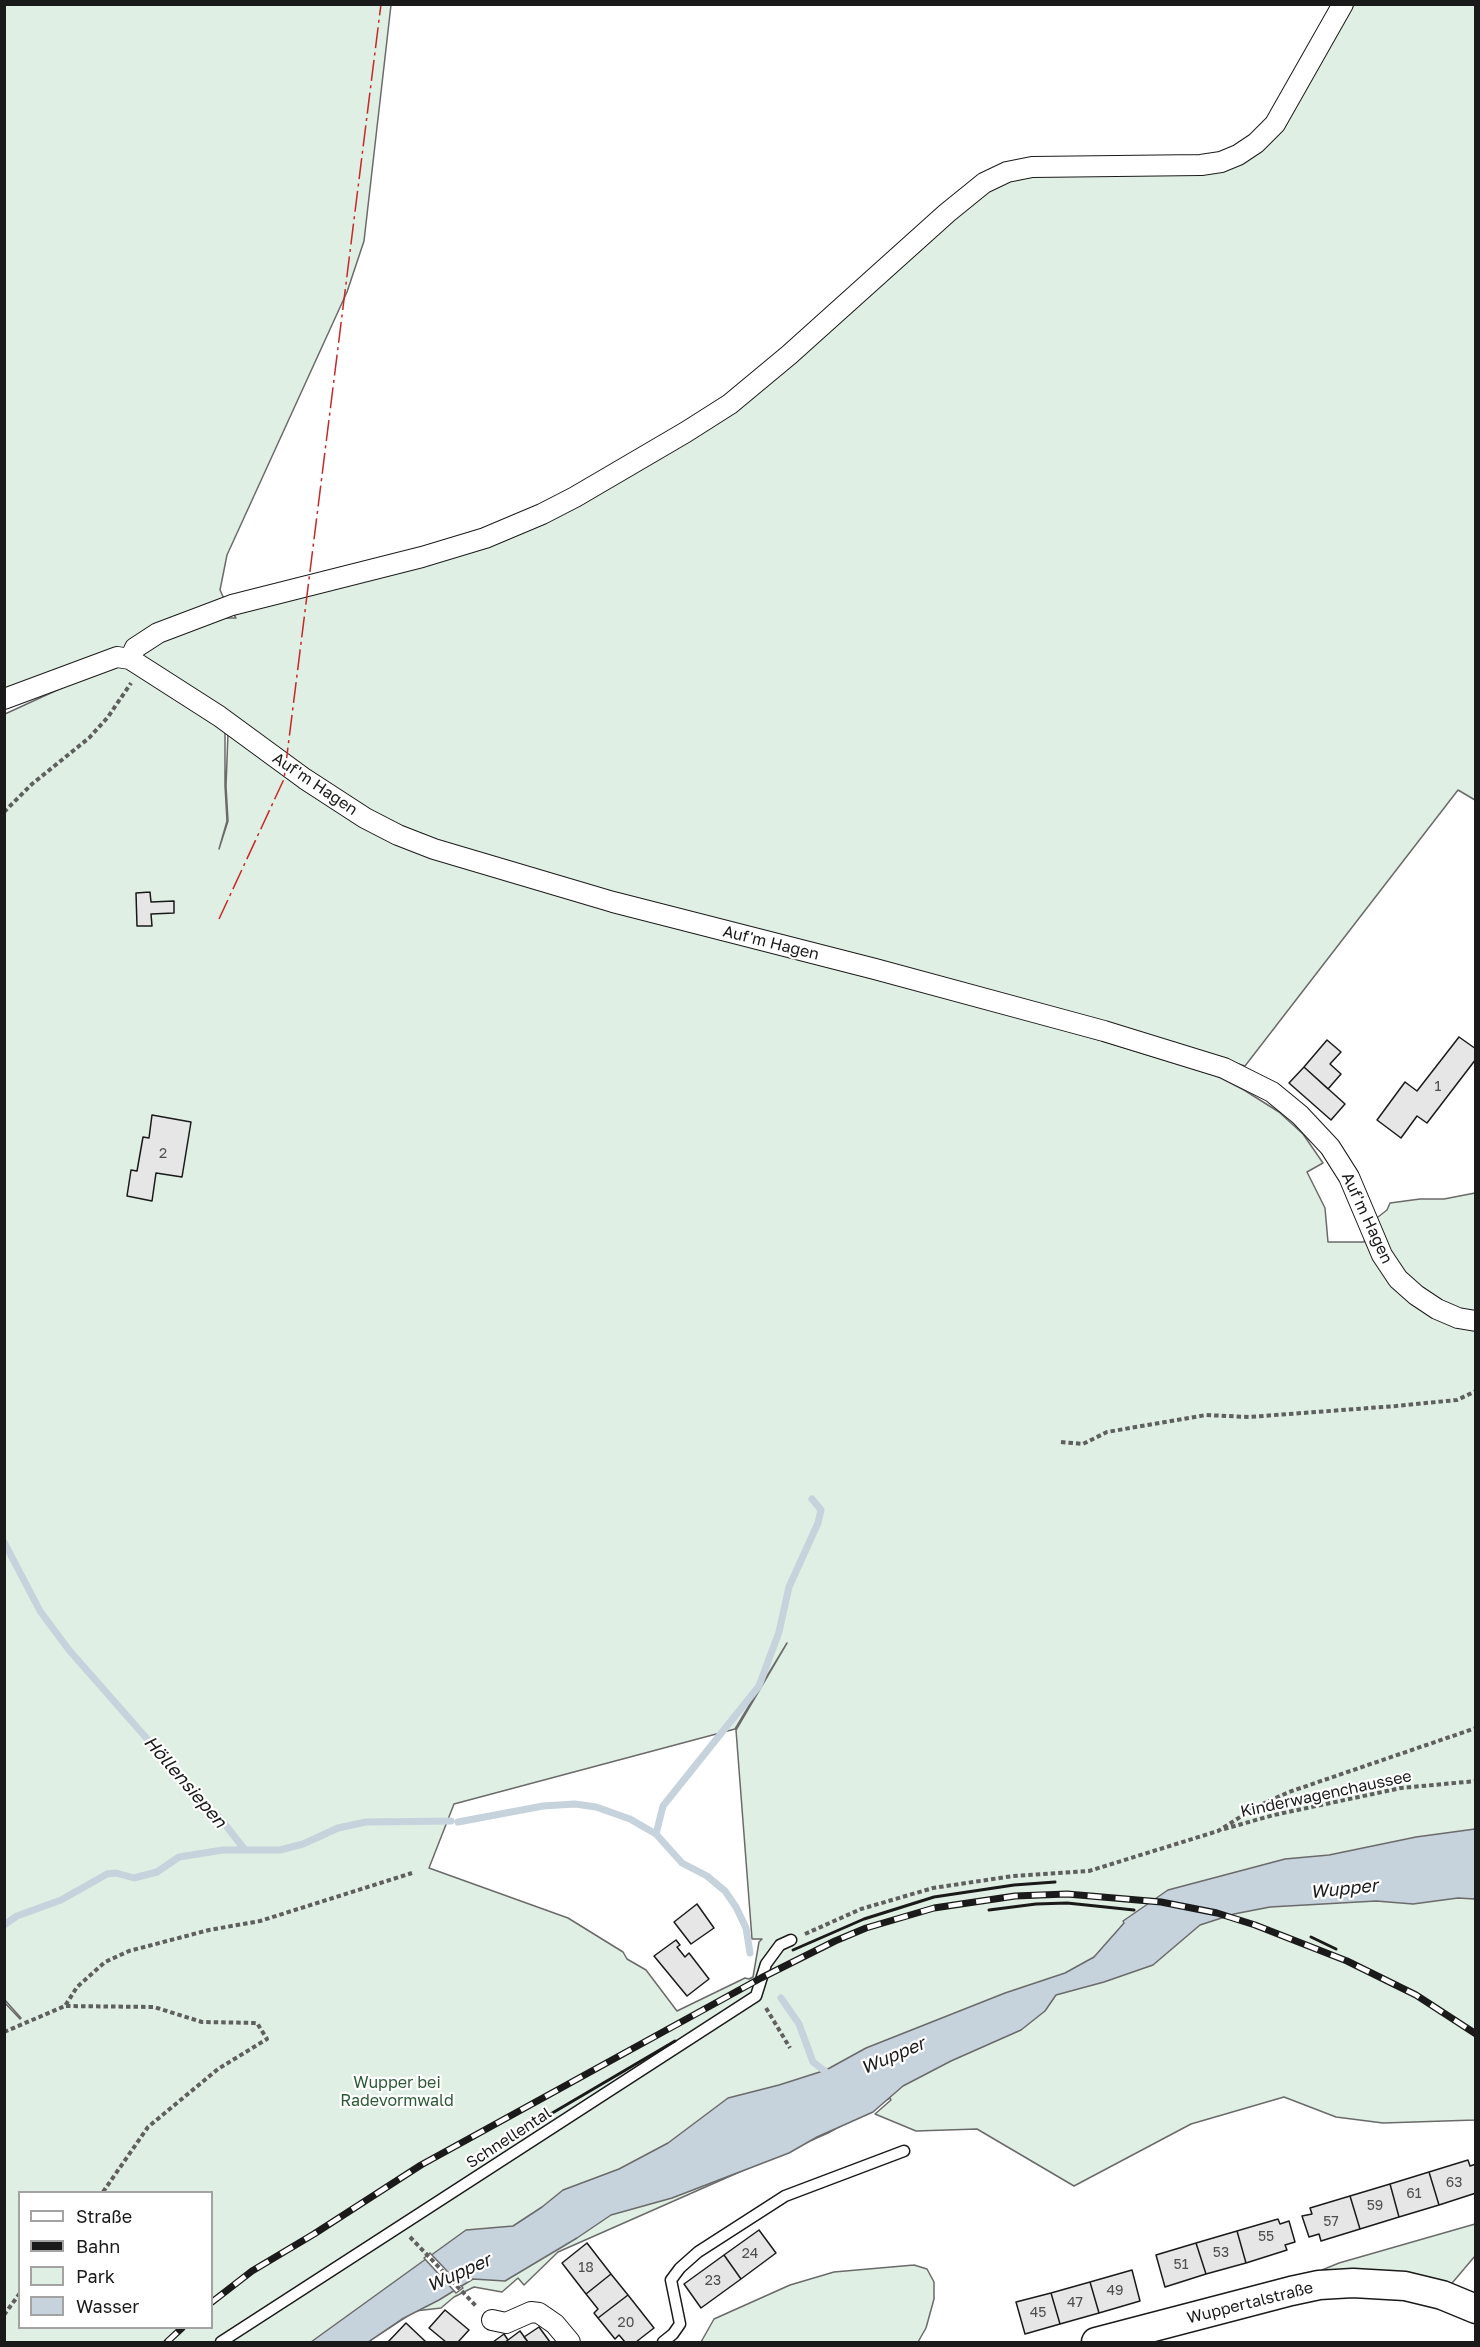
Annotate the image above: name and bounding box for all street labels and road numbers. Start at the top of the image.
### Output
street label: Auf'm Hagen [269,748,361,820]
street label: Auf'm Hagen [721,922,821,964]
street label: Auf'm Hagen [1337,1169,1397,1267]
street label: Kinderwagenchaussee [1239,1766,1413,1822]
street label: Schnellental [463,2103,555,2173]
street label: Wuppertalstraße [1185,2278,1315,2328]

